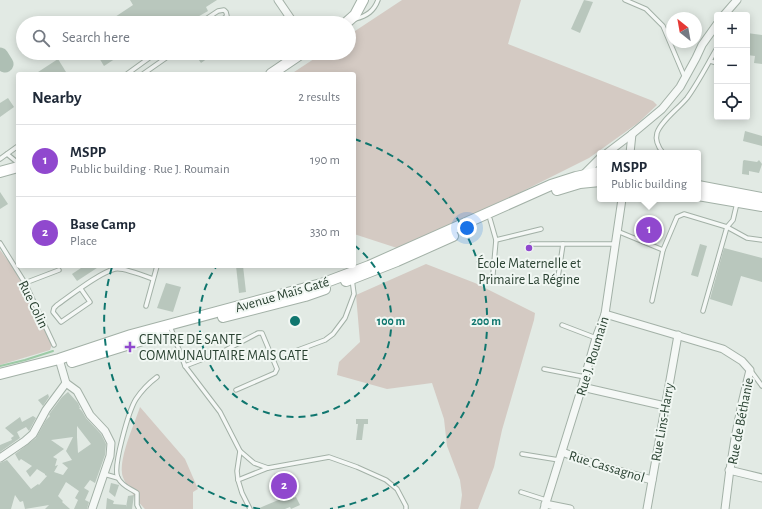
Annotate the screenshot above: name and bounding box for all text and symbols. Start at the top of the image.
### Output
north arrow [666,12,702,48]
map controls [714,12,750,120]
button: + [714,12,750,48]
search box [16,16,356,60]
icon: search [30,27,52,49]
text: Search here [62,30,130,45]
button: − [714,48,750,84]
button: locate [714,84,750,120]
text: Nearby [32,89,82,106]
text: 2 results [298,91,340,104]
text: MSPP [70,145,106,160]
popup [597,150,701,202]
text: 1 [43,154,47,167]
text: 190 m [310,154,340,167]
text: MSPP [611,160,647,175]
text: Public building · Rue J. Roumain [70,163,230,176]
text: Public building [611,178,687,191]
pin: 1 [636,215,662,245]
text: Base Camp [70,217,136,232]
your location [457,218,477,238]
text: 2 [42,226,48,239]
text: 330 m [310,226,340,239]
text: Place [70,235,97,248]
marker: École Maternelle et Primaire La Régine [524,243,534,253]
place label: École Maternelle et Primaire La Régine [477,254,581,287]
street label: Avenue Maïs Gaté [234,275,331,315]
street label: Rue Colin [16,278,51,331]
centre of rings [288,314,302,328]
text: 100 m [377,315,405,327]
text: 200 m [471,315,501,327]
street label: Rue J. Roumain [574,315,612,398]
place label: CENTRE DE SANTE COMMUNAUTAIRE MAIS GATE [139,333,308,363]
marker: CENTRE DE SANTE COMMUNAUTAIRE MAIS GATE [124,341,136,353]
street label: Rue de Béthanie [726,376,756,466]
street label: Rue Lins-Harry [649,382,677,463]
street label: Rue Cassagnol [567,449,646,485]
pin: 2 [271,471,297,501]

